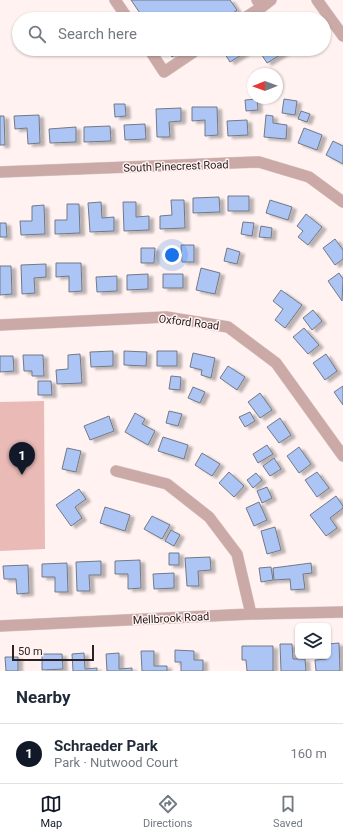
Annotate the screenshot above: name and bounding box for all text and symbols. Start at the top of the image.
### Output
search box [12,12,331,56]
icon: search [26,23,48,45]
text: Search here [58,25,137,43]
north arrow [247,68,283,104]
street label: South Pinecrest Road [123,158,229,175]
your location [162,245,182,265]
street label: Oxford Road [158,312,220,333]
pin: 1 [9,442,35,475]
street label: Mellbrook Road [132,610,210,627]
map controls [295,623,331,659]
button: layers [295,623,331,659]
scale bar [12,643,94,662]
text: 50 m [18,645,43,658]
text: Nearby [16,687,71,707]
text: Schraeder Park [54,737,158,755]
text: 1 [25,746,33,761]
text: 160 m [290,746,327,761]
text: Park · Nutwood Court [54,755,178,770]
tab: Map [40,793,62,830]
tab: Directions [143,793,192,830]
tab: Saved [273,793,303,830]

